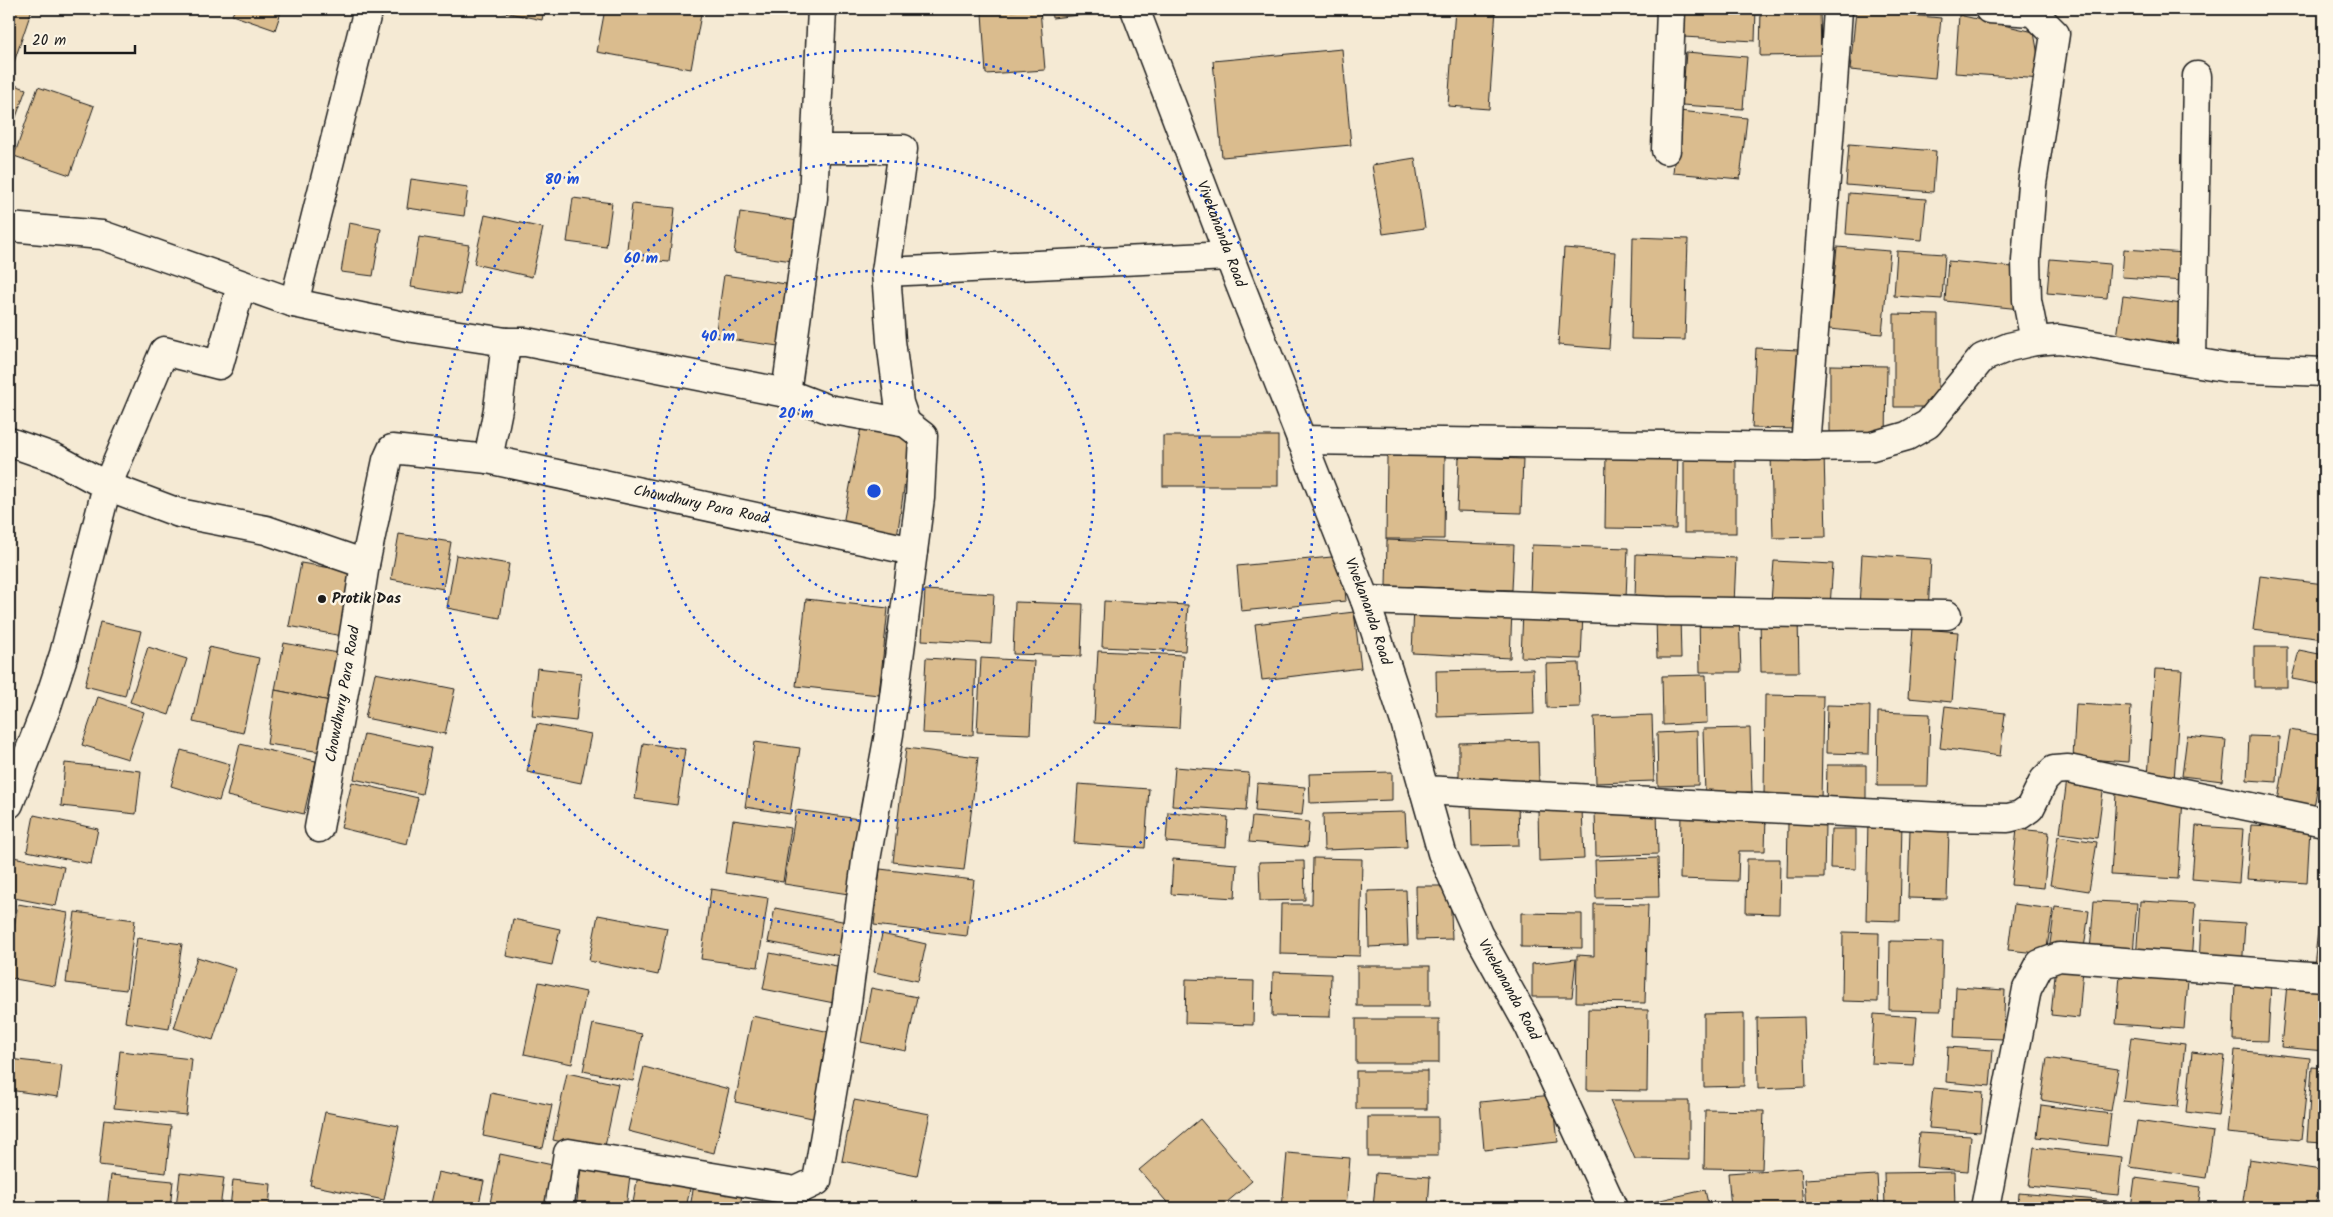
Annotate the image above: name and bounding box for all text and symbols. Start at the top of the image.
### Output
scale bar [25,22,135,54]
text: 20 m [32,29,66,53]
text: 80 m [545,168,579,192]
street label: Vivekananda Road [1190,177,1252,292]
text: 60 m [624,247,658,271]
text: 40 m [701,325,735,349]
text: 20 m [779,402,813,426]
street label: Chowdhury Para Road [631,479,772,532]
centre of rings [865,482,883,500]
street label: Vivekananda Road [1337,554,1398,669]
place label: Protik Das [332,587,401,611]
marker: Protik Das [316,593,328,605]
street label: Chowdhury Para Road [319,624,367,764]
street label: Vivekananda Road [1471,935,1546,1045]

